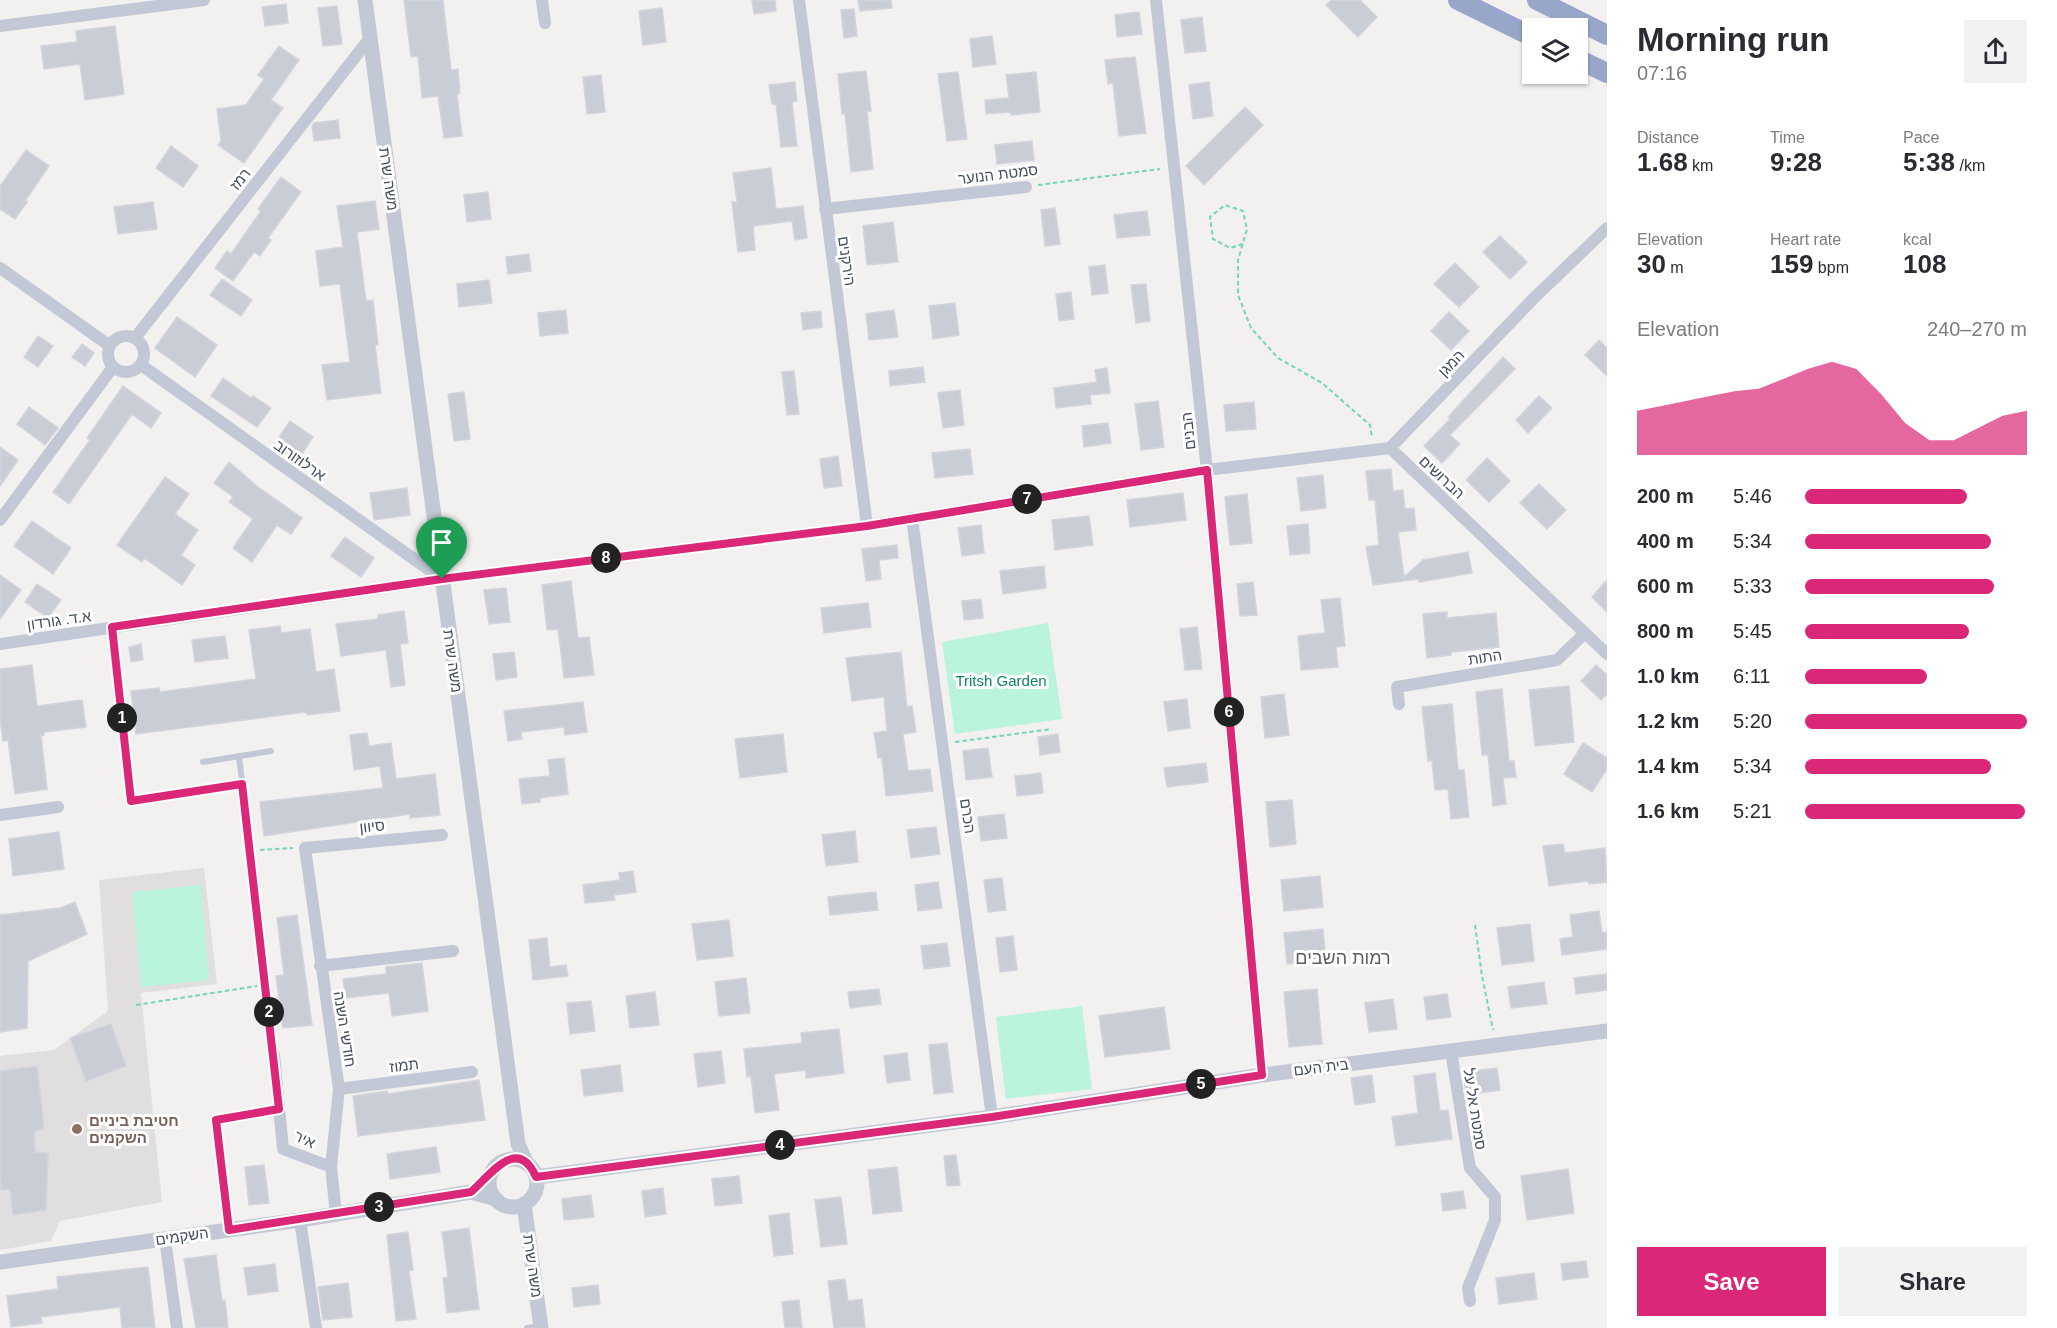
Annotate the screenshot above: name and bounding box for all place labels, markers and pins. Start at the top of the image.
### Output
pin: 7 [1012,484,1042,514]
pin [416,517,467,579]
pin: 8 [591,543,621,573]
pin: 6 [1214,697,1244,727]
pin: 1 [107,703,137,733]
pin: 2 [254,997,284,1027]
pin: 5 [1186,1069,1216,1099]
place label: חטיבת ביניים השקמים [89,1112,179,1146]
marker: חטיבת ביניים השקמים [70,1122,84,1136]
pin: 4 [765,1130,795,1160]
pin: 3 [364,1192,394,1222]

